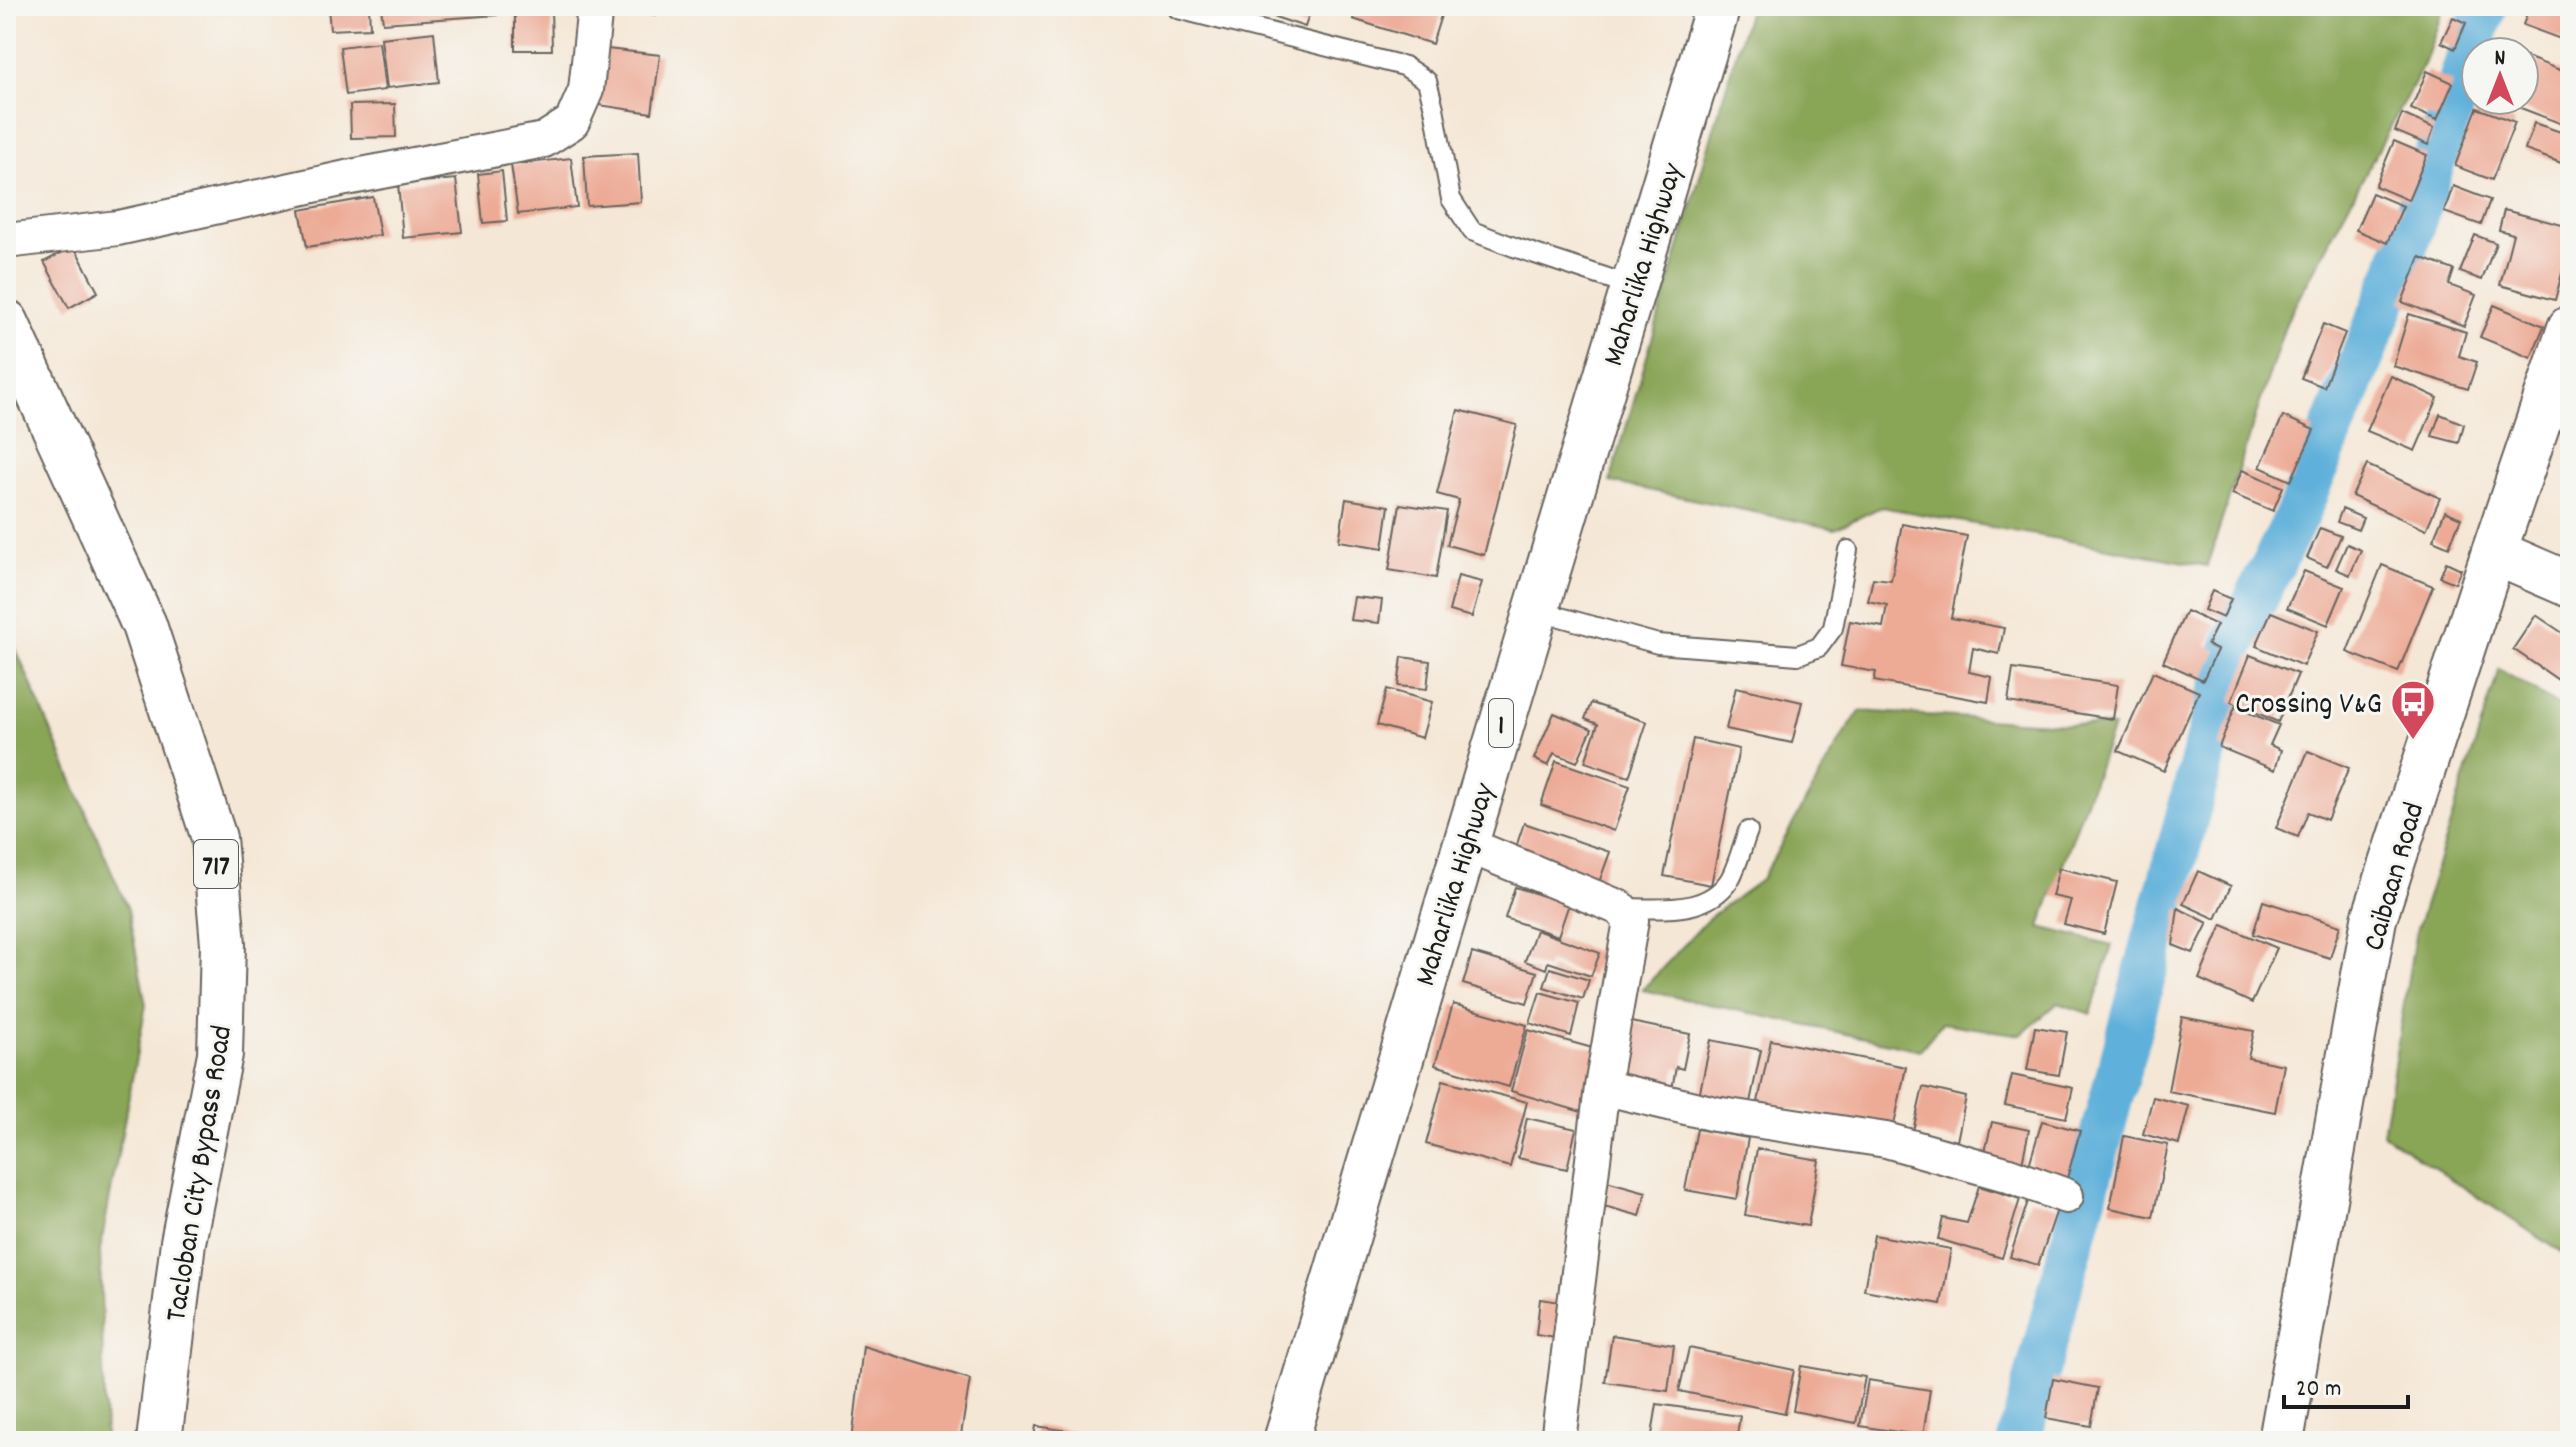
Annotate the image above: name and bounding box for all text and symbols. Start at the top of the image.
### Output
north arrow [2460,36,2540,116]
text: N [2495,44,2506,75]
street label: Maharlika Highway [1594,158,1697,372]
bus stop icon: Crossing V&G [2389,678,2437,741]
place label: Crossing V&G [2235,685,2382,728]
road number: 1 [1489,699,1513,747]
street label: Maharlika Highway [1406,778,1509,992]
street label: Caibaan Road [2355,798,2438,956]
road number: 717 [194,840,238,888]
street label: Tacloban City Bypass Road [157,1023,246,1325]
scale bar [2284,1359,2408,1409]
text: 20 m [2296,1373,2342,1407]

